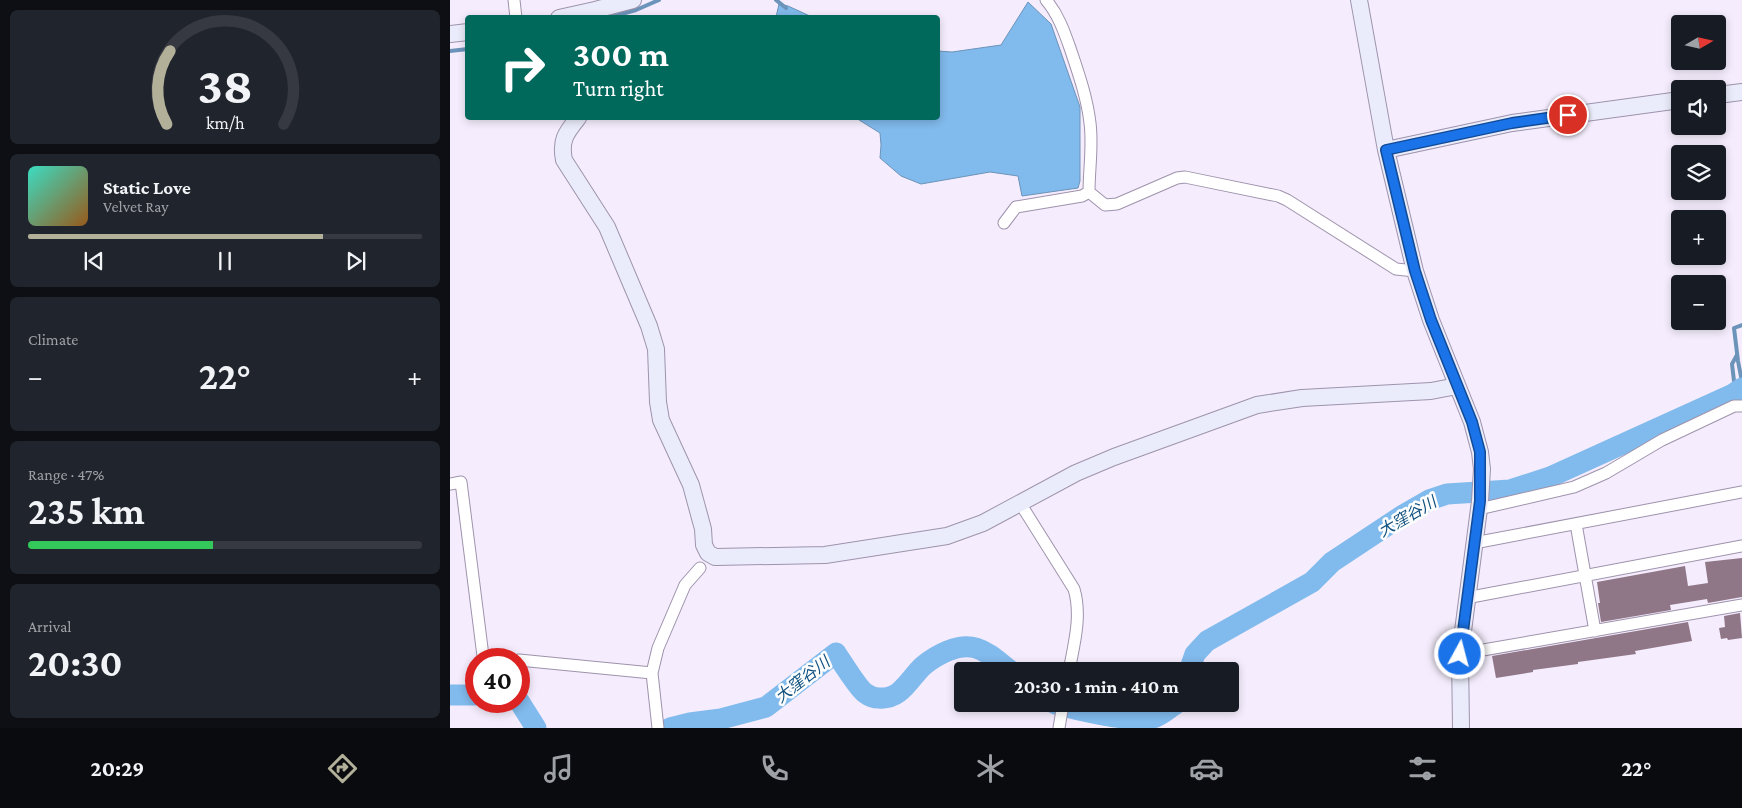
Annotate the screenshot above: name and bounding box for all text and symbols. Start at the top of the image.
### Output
north arrow [1671,15,1726,70]
map controls [1671,15,1726,330]
icon: right [490,35,555,100]
text: 300 m [573,35,669,74]
text: 38 [197,56,253,114]
text: Turn right [573,76,664,101]
button: sound [1671,80,1726,135]
pin [1547,94,1589,136]
icon: arrive [1554,101,1582,129]
text: km/h [206,113,245,133]
button: layers [1671,145,1726,200]
text: Static Love [103,177,191,198]
text: Velvet Ray [103,198,169,215]
button: + [1671,210,1726,265]
icon: previous [80,247,108,275]
icon: pause [211,247,239,275]
icon: next [342,247,370,275]
button: − [1671,275,1726,330]
text: Climate [28,331,78,348]
text: 22° [199,355,251,397]
text: − [28,361,43,392]
text: + [407,361,422,392]
text: Range · 47% [28,466,104,483]
text: 235 km [28,490,145,532]
water label: 大窪谷川 [1375,492,1441,540]
text: Arrival [28,618,72,635]
position arrow [1433,627,1485,679]
text: 20:30 [28,642,123,684]
speed limit sign: 40 [465,648,530,713]
water label: 大窪谷川 [772,652,834,706]
text: 20:30 · 1 min · 410 m [1014,676,1179,697]
icon: directions [325,751,360,786]
icon: music [541,751,576,786]
icon: phone [757,751,792,786]
icon: climate [973,751,1008,786]
icon: car [1189,751,1224,786]
icon: filters [1405,751,1440,786]
text: 20:29 [90,756,144,781]
text: 22° [1621,756,1651,781]

